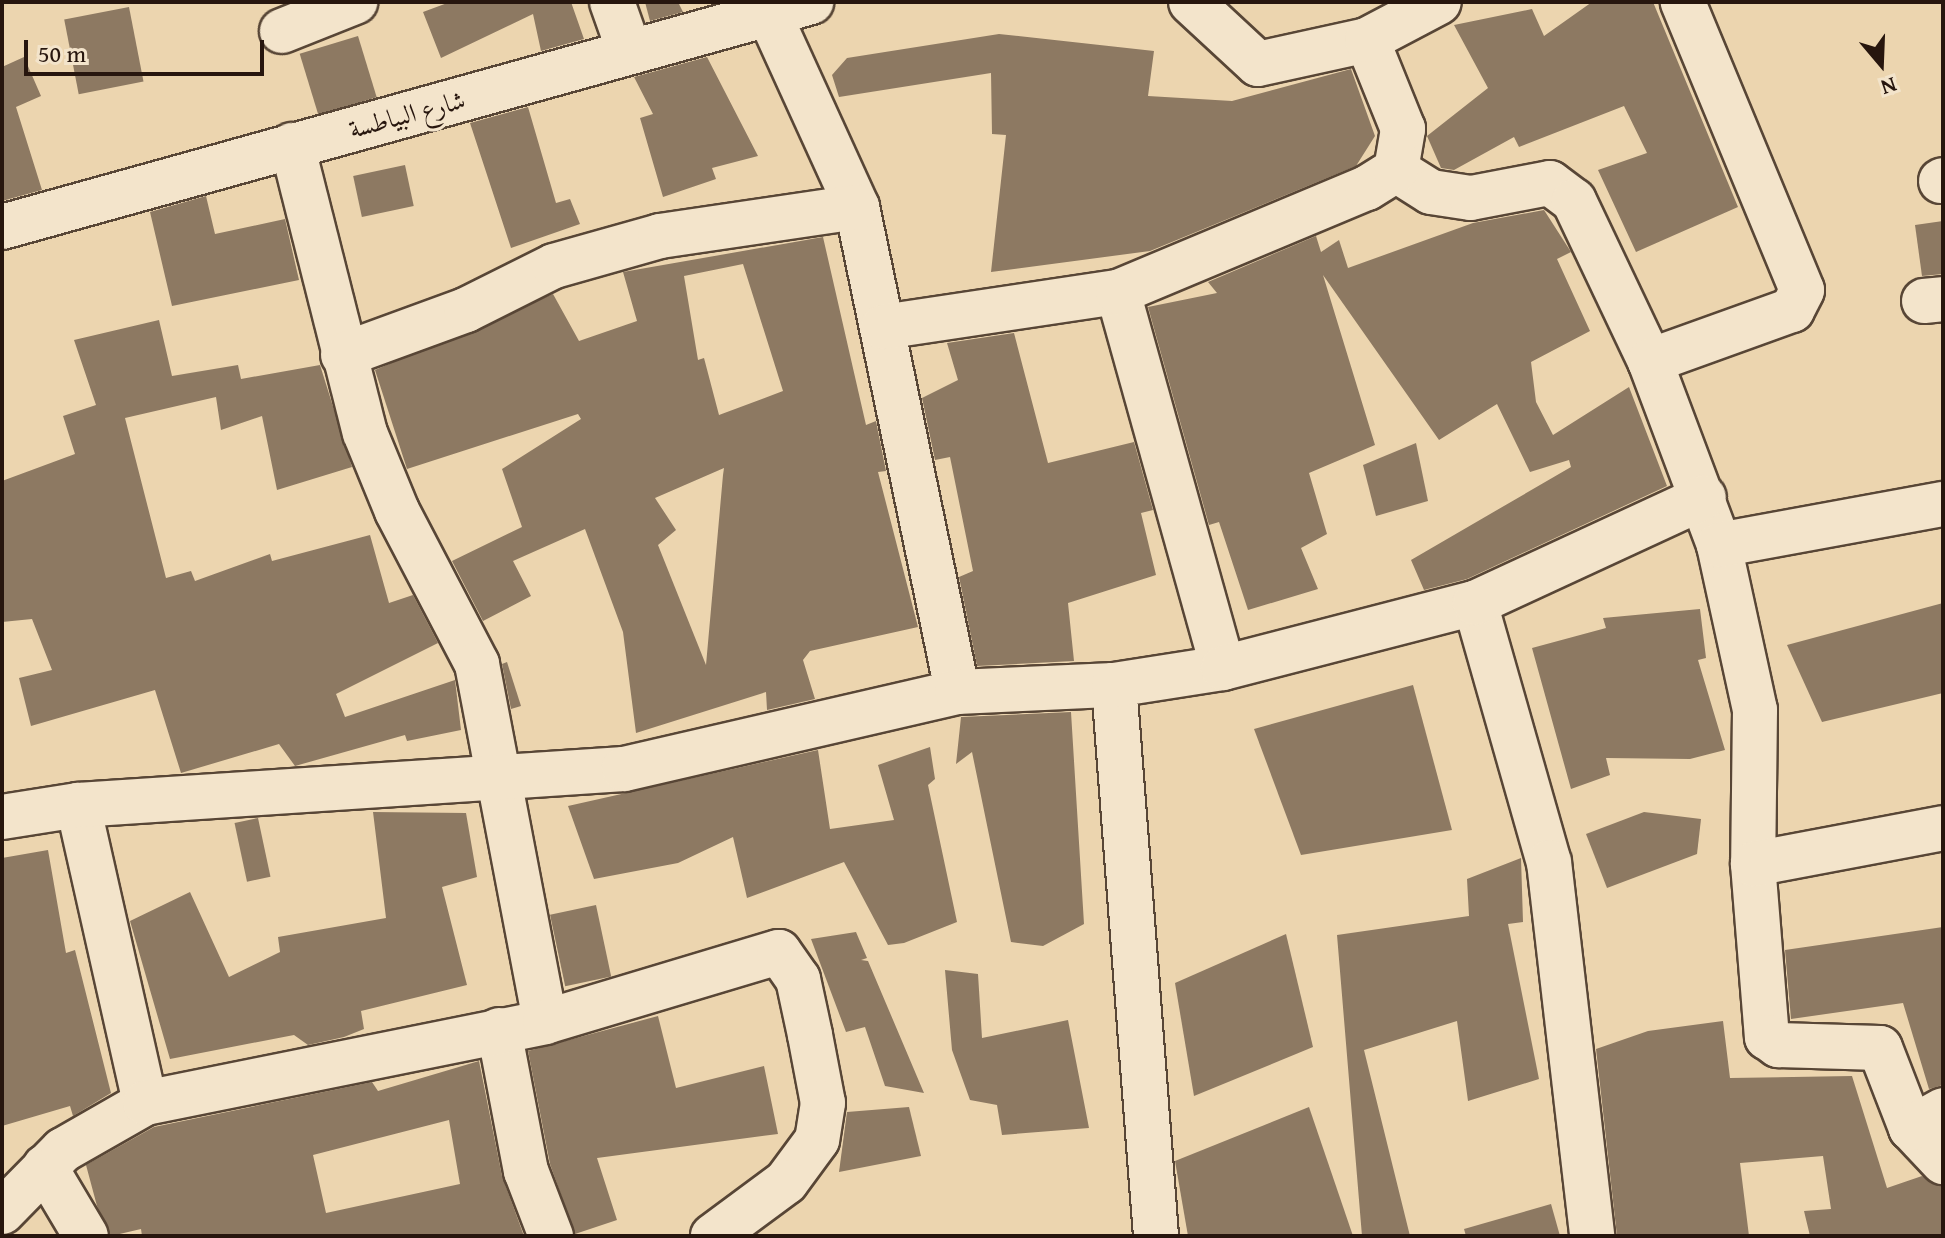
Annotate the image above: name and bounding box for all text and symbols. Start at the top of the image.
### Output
scale bar [28,24,268,74]
north arrow [1841,24,1921,104]
text: 50 m [38,36,86,71]
text: N [1877,69,1901,104]
street label: شارع البياطسة [345,84,469,144]

